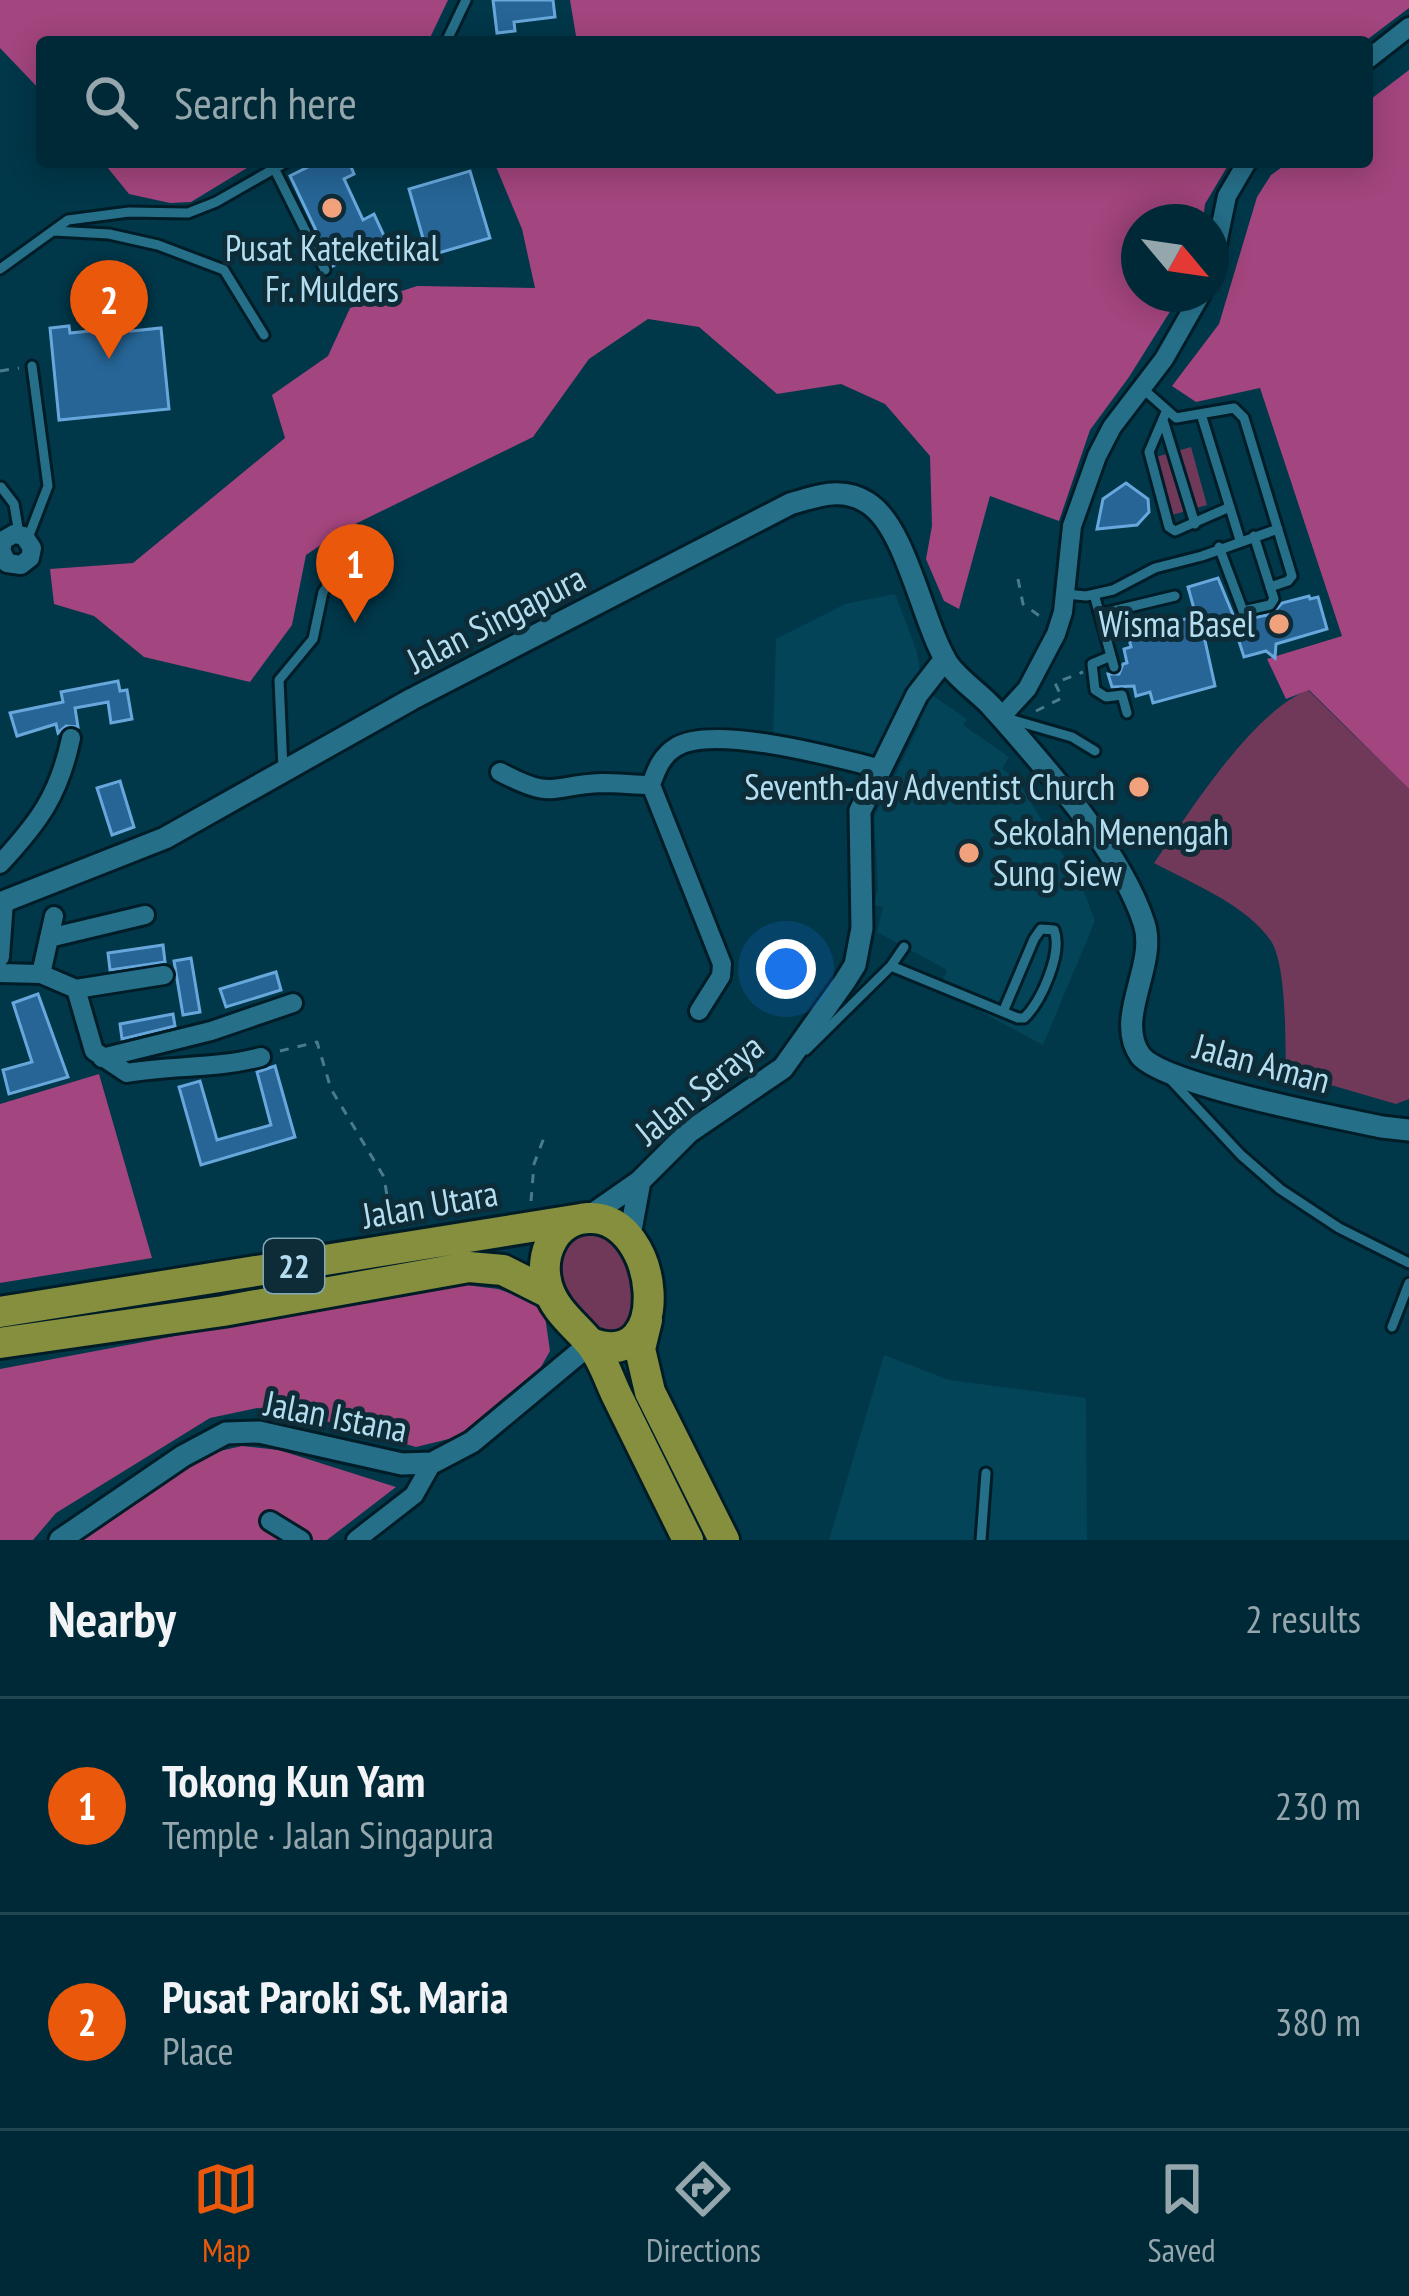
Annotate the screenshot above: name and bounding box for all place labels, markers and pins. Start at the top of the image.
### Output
marker: Pusat Kateketikal Fr. Mulders [319,195,345,221]
place label: Pusat Kateketikal Fr. Mulders [225,224,440,312]
pin: 2 [70,260,148,359]
pin: 1 [316,524,394,623]
place label: Wisma Basel [1099,600,1256,647]
marker: Wisma Basel [1266,611,1292,637]
place label: Seventh-day Adventist Church [744,763,1115,810]
marker: Seventh-day Adventist Church [1126,774,1152,800]
place label: Sekolah Menengah Sung Siew [993,808,1229,896]
marker: Sekolah Menengah Sung Siew [956,840,982,866]

